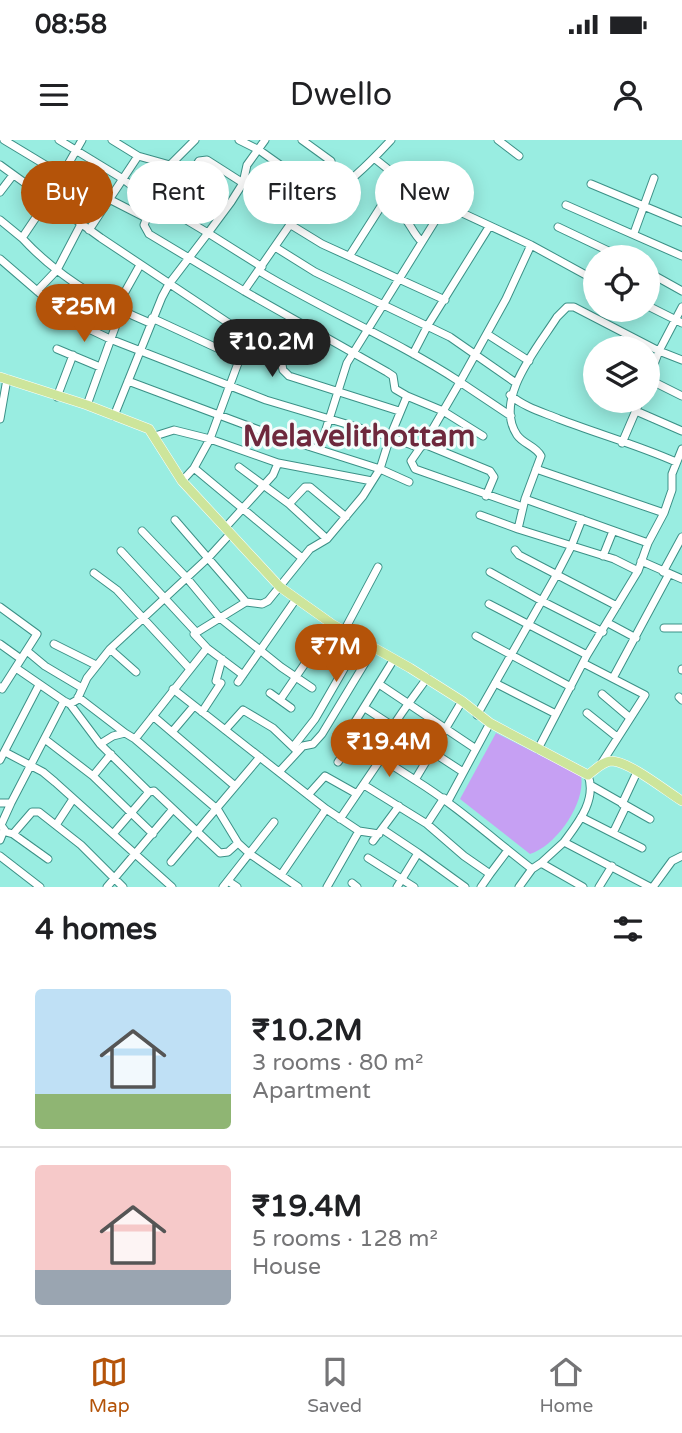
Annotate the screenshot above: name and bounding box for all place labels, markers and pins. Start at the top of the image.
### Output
pin: ₹25M [43,284,125,344]
pin: ₹10.2M [215,320,329,379]
pin: ₹7M [302,624,370,684]
pin: ₹19.4M [332,720,446,779]

